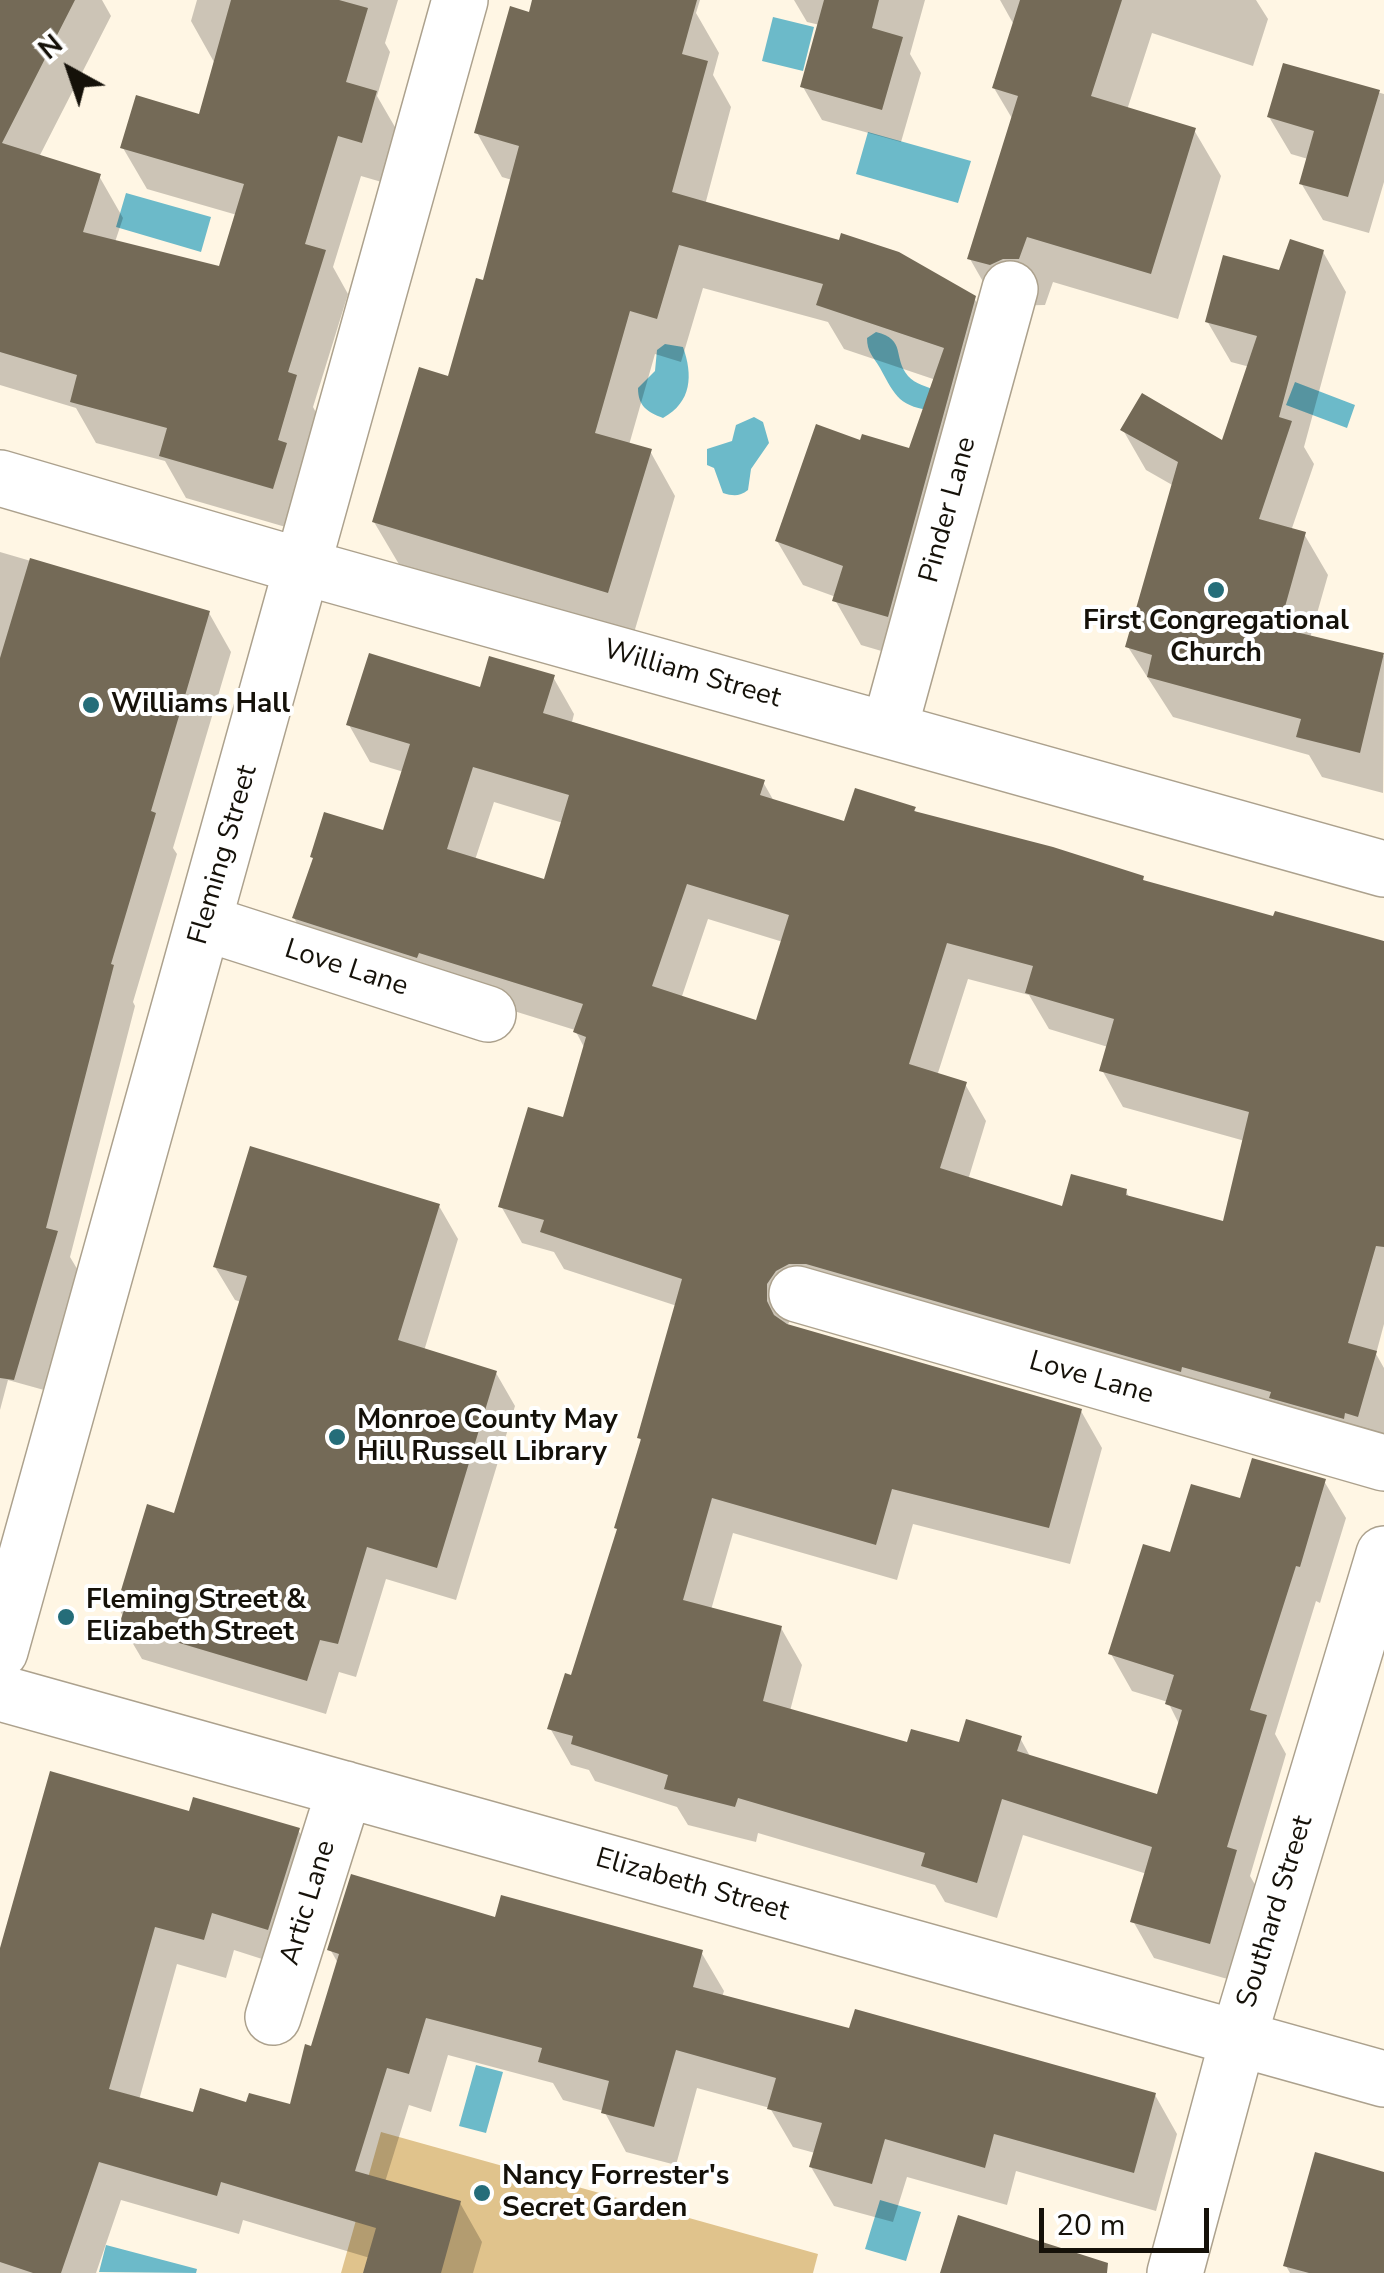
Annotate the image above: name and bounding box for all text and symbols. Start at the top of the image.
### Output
north arrow [20,20,120,120]
text: N [30,26,71,68]
street label: Pinder Lane [913,433,985,587]
marker: First Congregational Church [1205,579,1227,601]
place label: First Congregational Church [1083,605,1349,671]
street label: William Street [600,634,784,716]
place label: Williams Hall [111,688,290,722]
marker: Williams Hall [80,694,102,716]
street label: Fleming Street [182,762,266,948]
street label: Love Lane [280,933,412,1005]
street label: Love Lane [1025,1345,1157,1413]
place label: Monroe County May Hill Russell Library [357,1404,618,1470]
marker: Monroe County May Hill Russell Library [326,1426,348,1448]
place label: Fleming Street & Elizabeth Street [86,1584,306,1650]
marker: Fleming Street & Elizabeth Street [55,1606,77,1628]
street label: Southard Street [1231,1812,1321,2012]
street label: Artic Lane [274,1837,344,1969]
street label: Elizabeth Street [592,1842,792,1930]
place label: Nancy Forrester's Secret Garden [502,2160,729,2226]
marker: Nancy Forrester's Secret Garden [471,2182,493,2204]
scale bar [1044,2188,1214,2250]
text: 20 m [1056,2205,1125,2246]

